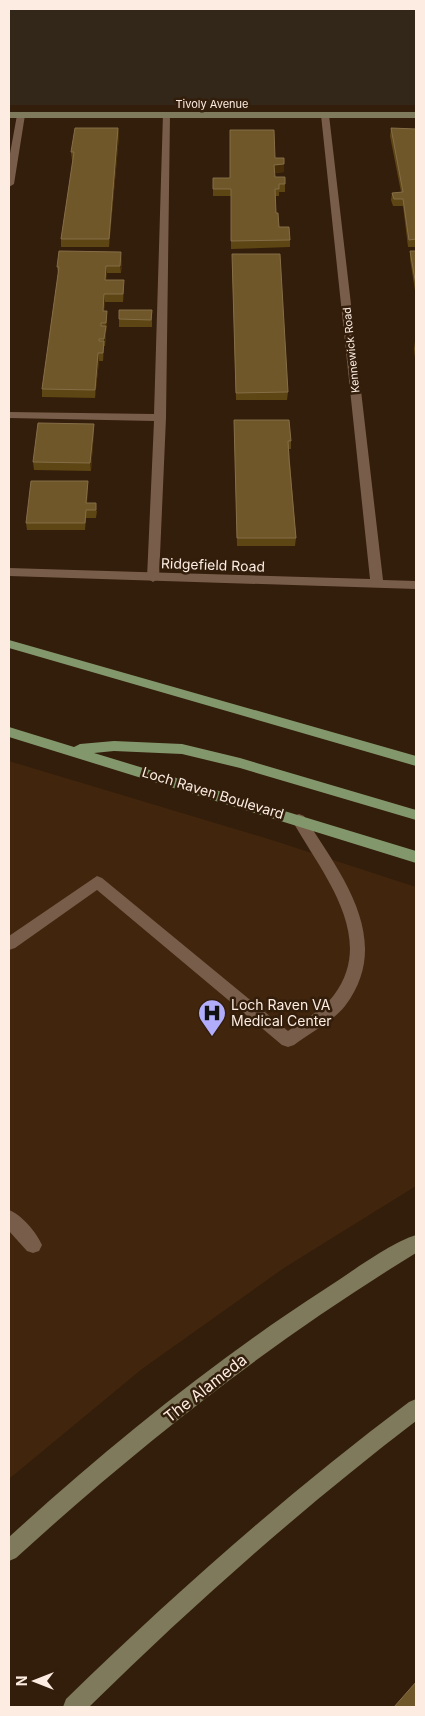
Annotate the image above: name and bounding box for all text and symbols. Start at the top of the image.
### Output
street label: Tivoly Avenue [176,97,248,111]
street label: Kennewick Road [340,306,362,394]
street label: Ridgefield Road [161,554,265,575]
street label: Loch Raven Boulevard [140,763,286,822]
place label: Loch Raven VA Medical Center [231,996,332,1029]
hospital icon: Loch Raven VA Medical Center [197,998,227,1037]
street label: The Alameda [160,1349,250,1427]
north arrow [10,1656,60,1706]
text: N [13,1676,30,1686]

